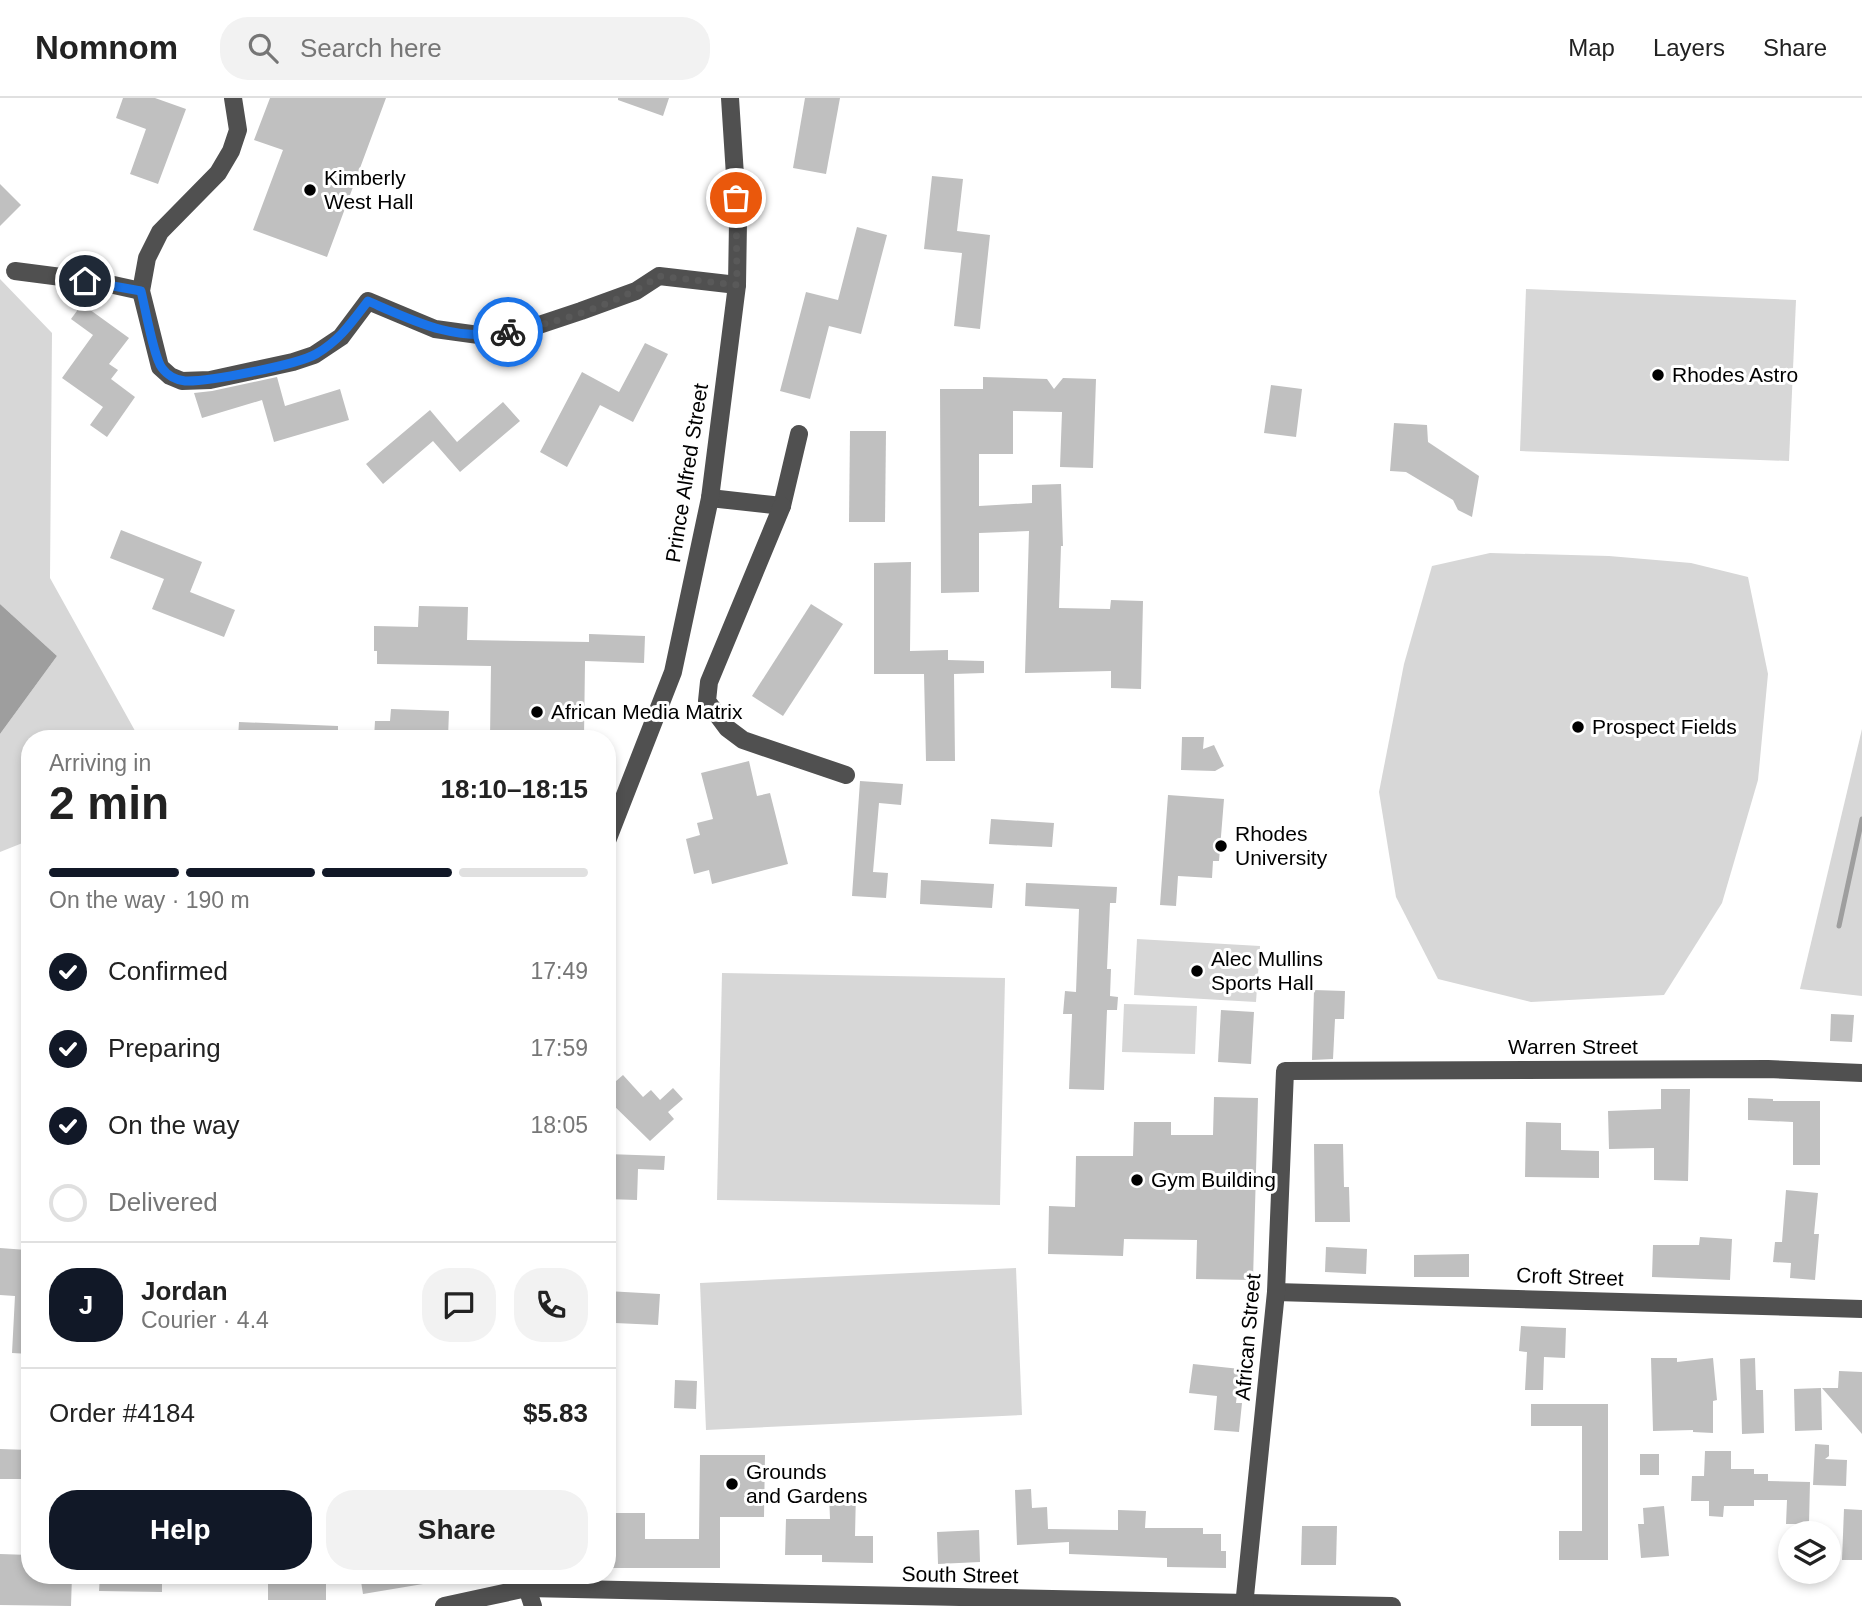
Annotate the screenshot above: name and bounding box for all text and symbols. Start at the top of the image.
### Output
search box [220,17,710,80]
text: Nomnom [35,29,178,66]
icon: search [244,29,282,67]
text: Search here [300,33,442,63]
text: Map [1568,34,1615,61]
text: Layers [1653,34,1725,61]
text: Share [1763,34,1827,61]
place label: Kimberly West Hall [324,166,413,213]
pin [706,168,766,228]
icon: bag [717,179,755,217]
marker: Kimberly West Hall [302,182,318,198]
pin [55,251,115,311]
icon: home [66,262,104,300]
courier [473,297,543,367]
icon: bike [489,313,527,351]
place label: Rhodes Astro [1672,363,1798,386]
marker: Rhodes Astro [1650,367,1666,383]
street label: Prince Alfred Street [661,382,712,564]
place label: African Media Matrix [551,700,743,723]
marker: African Media Matrix [529,704,545,720]
place label: Prospect Fields [1592,715,1737,738]
marker: Prospect Fields [1570,719,1586,735]
text: Arriving in [49,750,151,776]
text: 18:10–18:15 [441,774,588,804]
text: 2 min [49,777,169,829]
place label: Rhodes University [1235,822,1328,869]
marker: Rhodes University [1213,838,1229,854]
text: On the way · 190 m [49,887,250,913]
place label: Alec Mullins Sports Hall [1211,947,1323,994]
icon: check [49,953,87,991]
text: Confirmed [108,956,228,986]
text: 17:49 [530,958,588,984]
marker: Alec Mullins Sports Hall [1189,963,1205,979]
icon: check [49,1030,87,1068]
text: Preparing [108,1033,221,1063]
text: 17:59 [530,1035,588,1061]
street label: Warren Street [1508,1035,1638,1058]
icon: check [49,1107,87,1145]
text: On the way [108,1110,240,1140]
text: 18:05 [530,1112,588,1138]
place label: Gym Building [1151,1168,1276,1191]
marker: Gym Building [1129,1172,1145,1188]
text: Delivered [108,1187,218,1217]
street label: Croft Street [1516,1263,1624,1290]
button: chat [422,1268,496,1342]
button: phone [514,1268,588,1342]
street label: African Street [1231,1272,1265,1401]
text: Jordan [141,1276,228,1306]
text: J [79,1290,93,1320]
text: Courier · 4.4 [141,1307,269,1333]
text: Order #4184 [49,1398,195,1428]
text: $5.83 [523,1398,588,1428]
place label: Grounds and Gardens [746,1460,867,1507]
marker: Grounds and Gardens [724,1476,740,1492]
button: Help [49,1490,312,1570]
button: Share [326,1490,588,1570]
map controls [1778,1521,1841,1584]
button: layers [1778,1521,1841,1584]
street label: South Street [901,1562,1019,1587]

